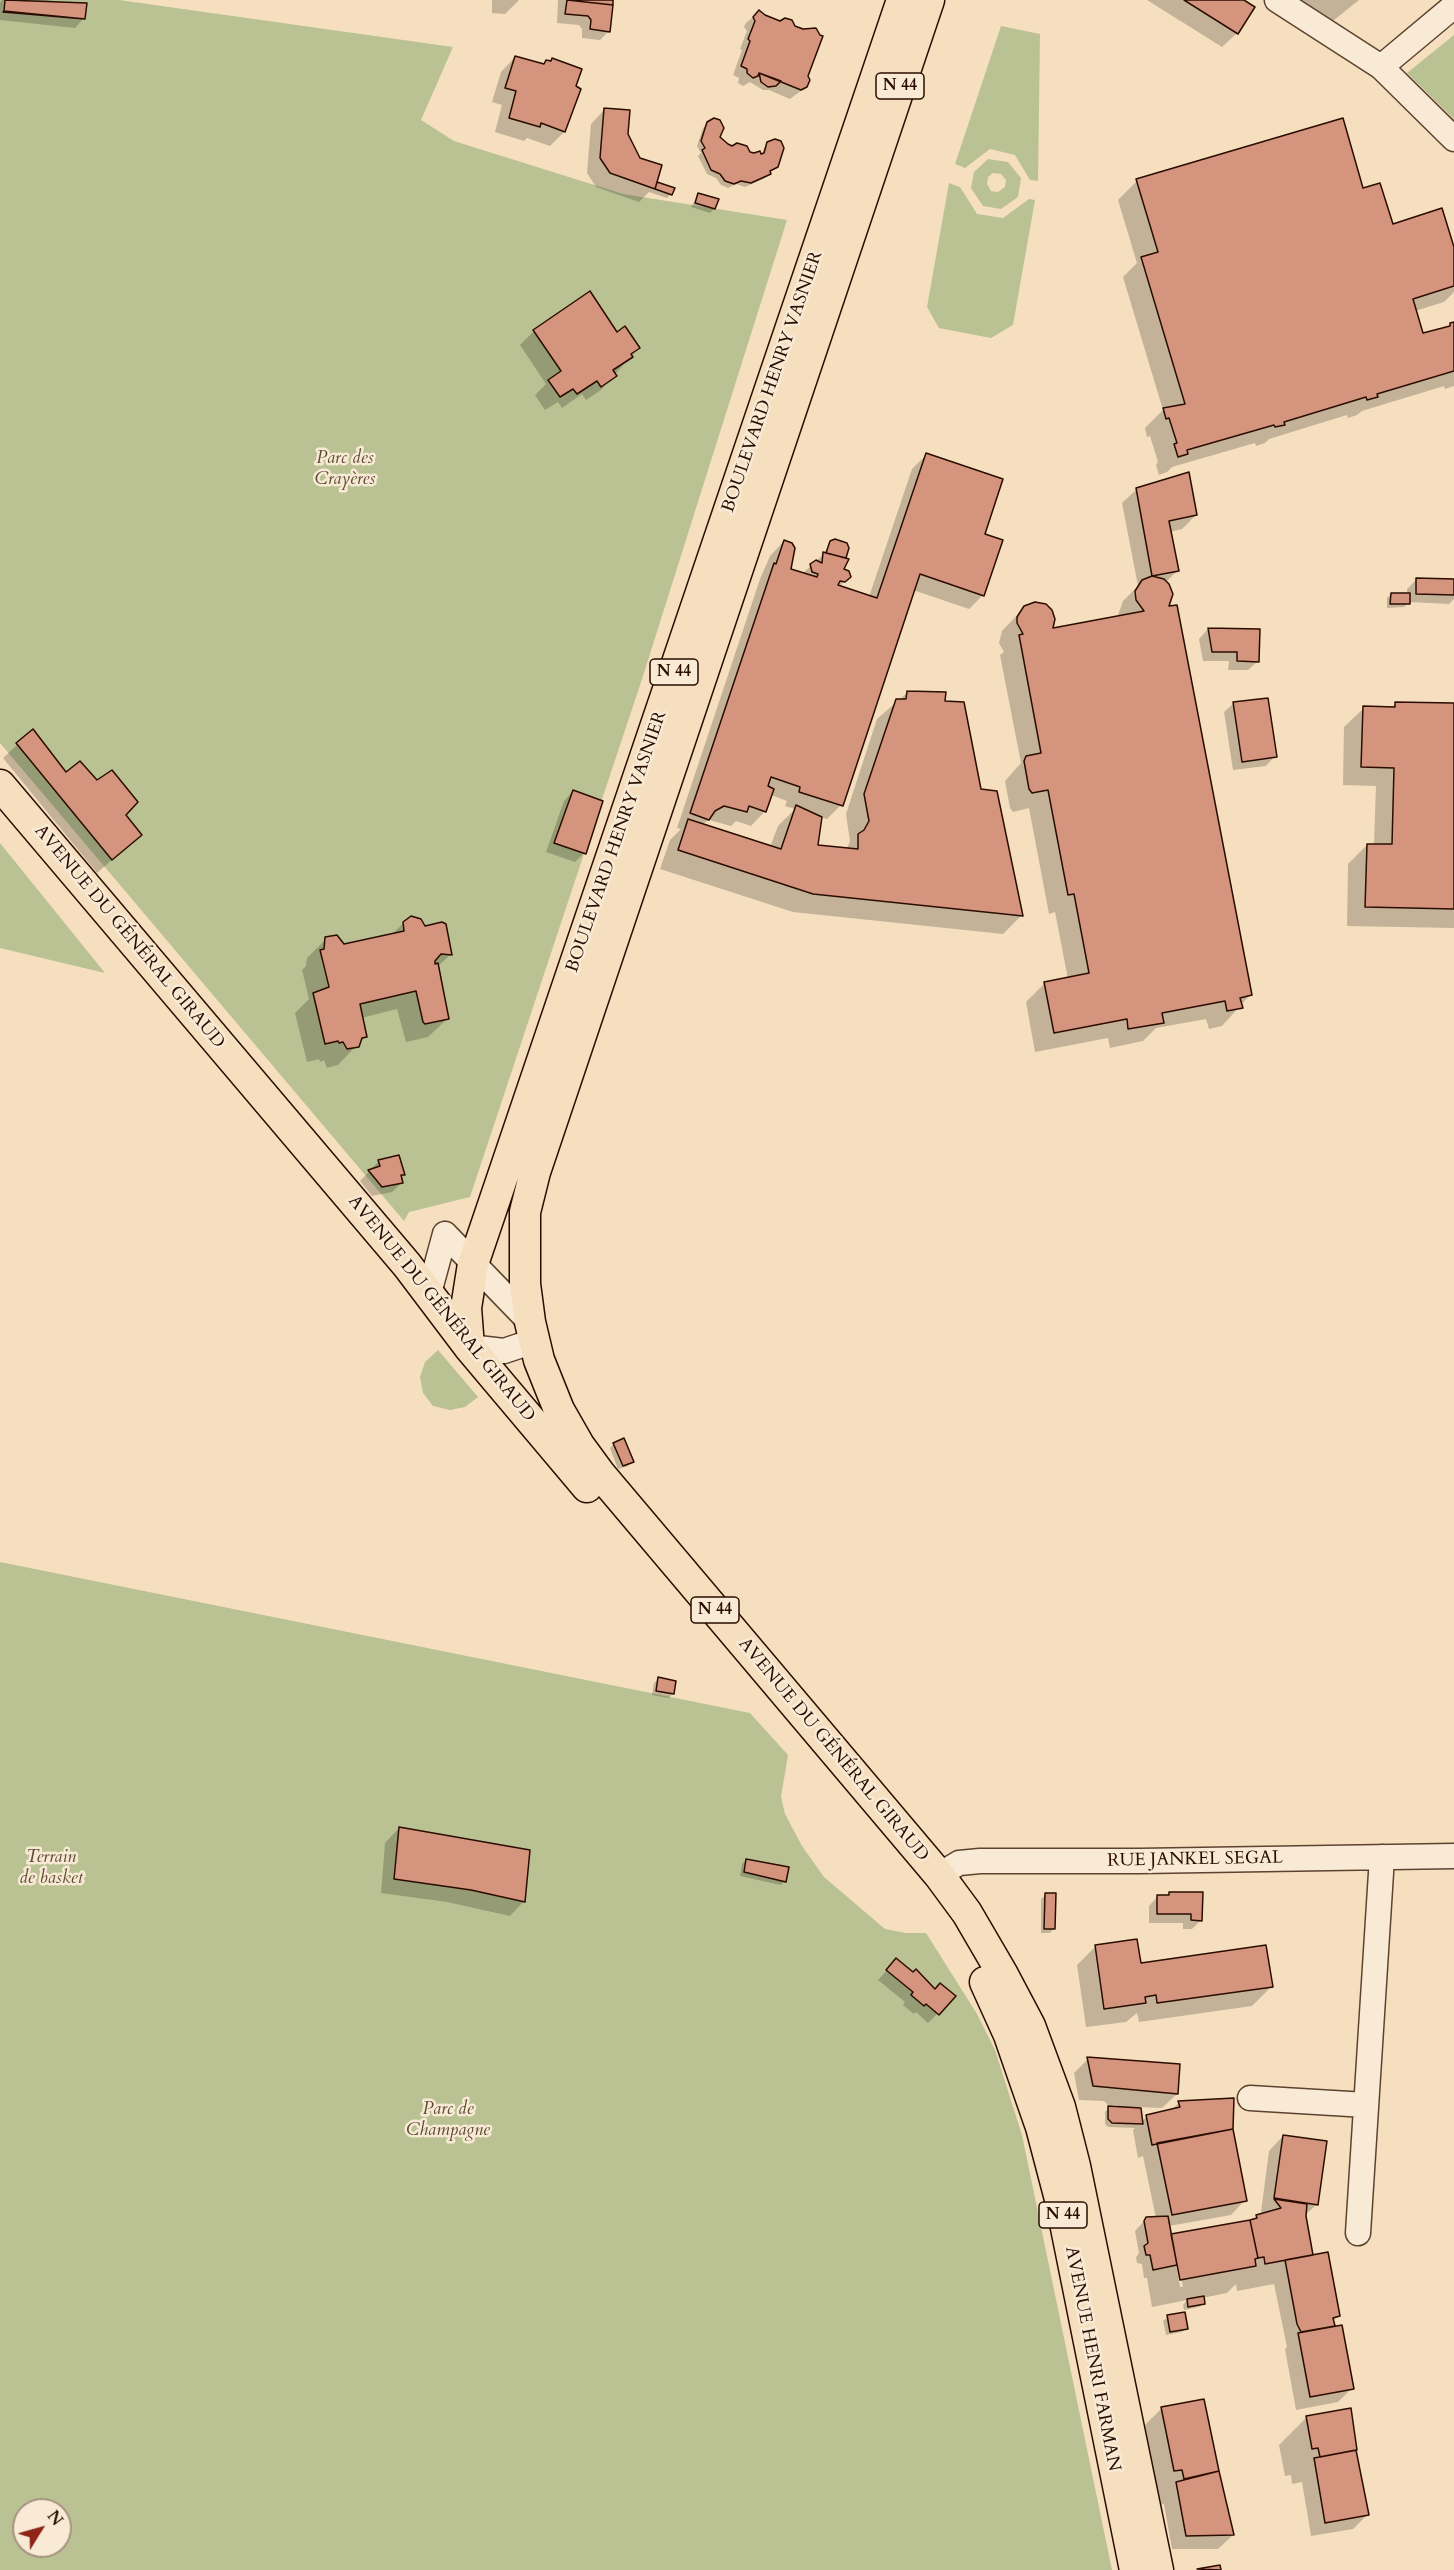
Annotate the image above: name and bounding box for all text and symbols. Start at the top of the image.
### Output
road number: N 44 [876,73,924,99]
street label: BOULEVARD HENRY VASNIER [718,249,828,515]
park label: Parc des Crayères [315,448,375,490]
road number: N 44 [650,659,698,685]
street label: BOULEVARD HENRY VASNIER [562,709,672,975]
street label: AVENUE DU GÉNÉRAL GIRAUD [29,821,229,1053]
street label: AVENUE DU GÉNÉRAL GIRAUD [343,1191,539,1427]
road number: N 44 [691,1597,739,1623]
street label: AVENUE DU GÉNÉRAL GIRAUD [733,1634,933,1866]
park label: Terrain de basket [19,1847,83,1890]
street label: RUE JANKEL SEGAL [1107,1848,1283,1872]
park label: Parc de Champagne [406,2099,490,2142]
road number: N 44 [1039,2202,1087,2228]
street label: AVENUE HENRI FARMAN [1060,2245,1124,2473]
north arrow [12,2498,72,2558]
text: N [42,2506,68,2531]

